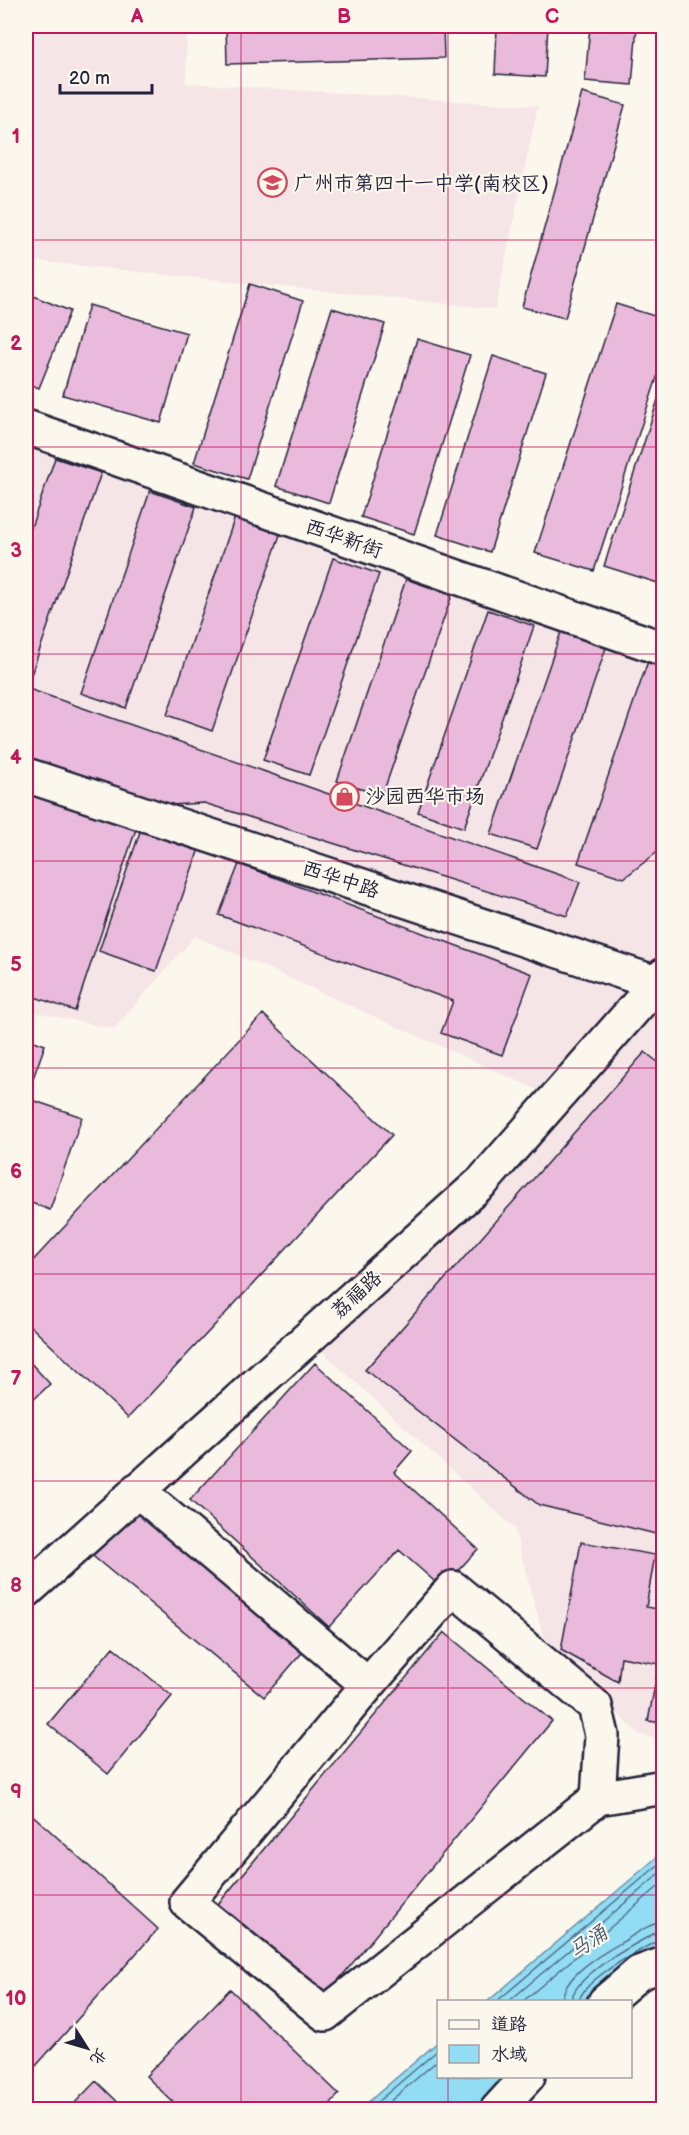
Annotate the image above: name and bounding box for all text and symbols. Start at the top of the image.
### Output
text: A [130,5,144,29]
text: B [337,5,351,29]
text: C [545,5,559,29]
scale bar [60,57,152,95]
text: 20 m [69,68,110,89]
text: 1 [12,125,20,149]
school or university icon: 广州市第四十一中学(南校区) [257,167,289,199]
place label: 广州市第四十一中学(南校区) [294,172,549,196]
text: 2 [10,332,22,356]
street label: 西华新街 [302,515,385,563]
text: 3 [10,539,22,563]
text: 4 [10,746,22,770]
shop icon: 沙园西华市场 [328,780,360,812]
place label: 沙园西华市场 [365,785,485,809]
street label: 西华中路 [299,856,383,904]
text: 5 [10,953,22,977]
text: 6 [10,1160,22,1184]
street label: 荔福路 [326,1265,388,1324]
text: 7 [10,1367,22,1391]
text: 8 [10,1574,22,1598]
text: 9 [10,1780,22,1804]
water label: 马涌 [564,1920,613,1965]
text: 10 [6,1987,26,2011]
legend [437,2000,632,2078]
text: 道路 [491,2014,527,2035]
north arrow [57,2018,117,2078]
text: 北 [85,2044,110,2068]
text: 水域 [491,2044,527,2065]

